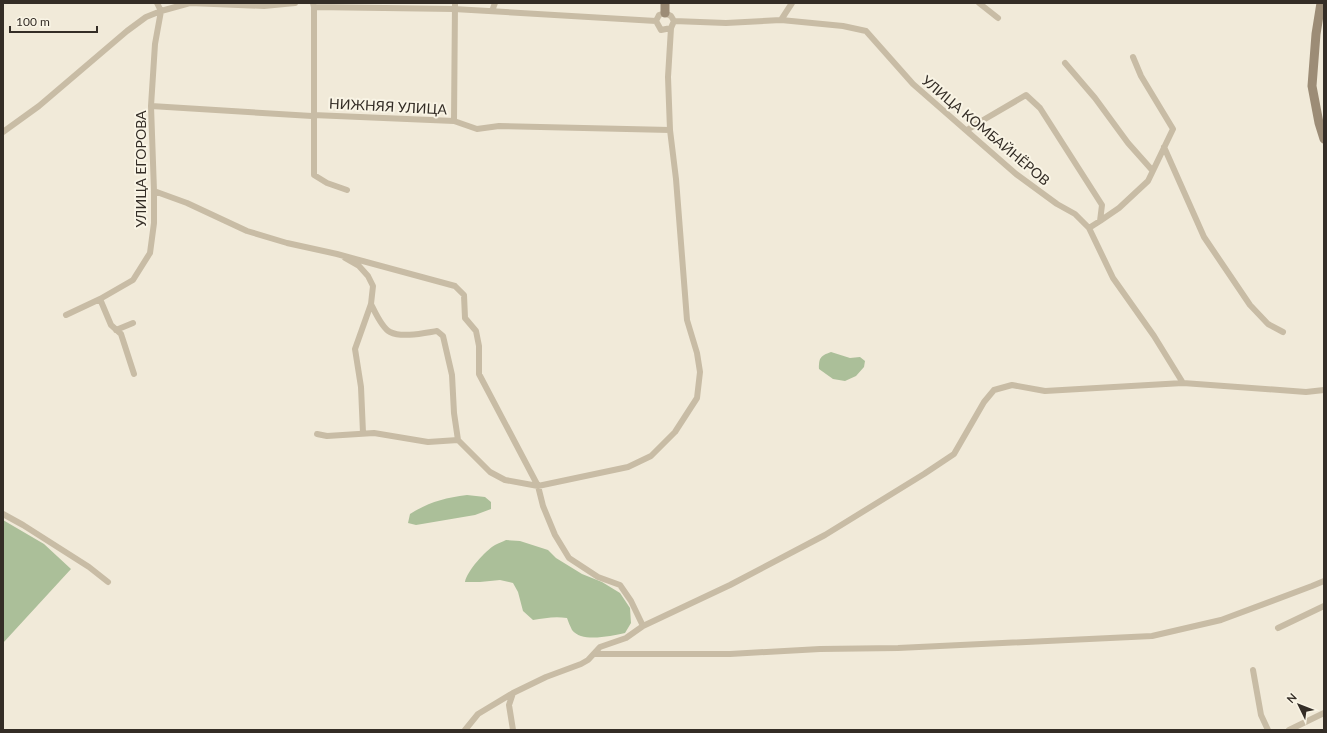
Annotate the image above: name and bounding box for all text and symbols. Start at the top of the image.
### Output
scale bar [10,8,97,34]
text: 100 m [16,14,50,29]
street label: УЛИЦА КОМБАЙНЁРОВ [918,71,1054,189]
street label: НИЖНЯЯ УЛИЦА [329,94,448,118]
street label: УЛИЦА ЕГОРОВА [132,110,149,228]
north arrow [1279,685,1319,725]
text: N [1284,690,1299,705]

